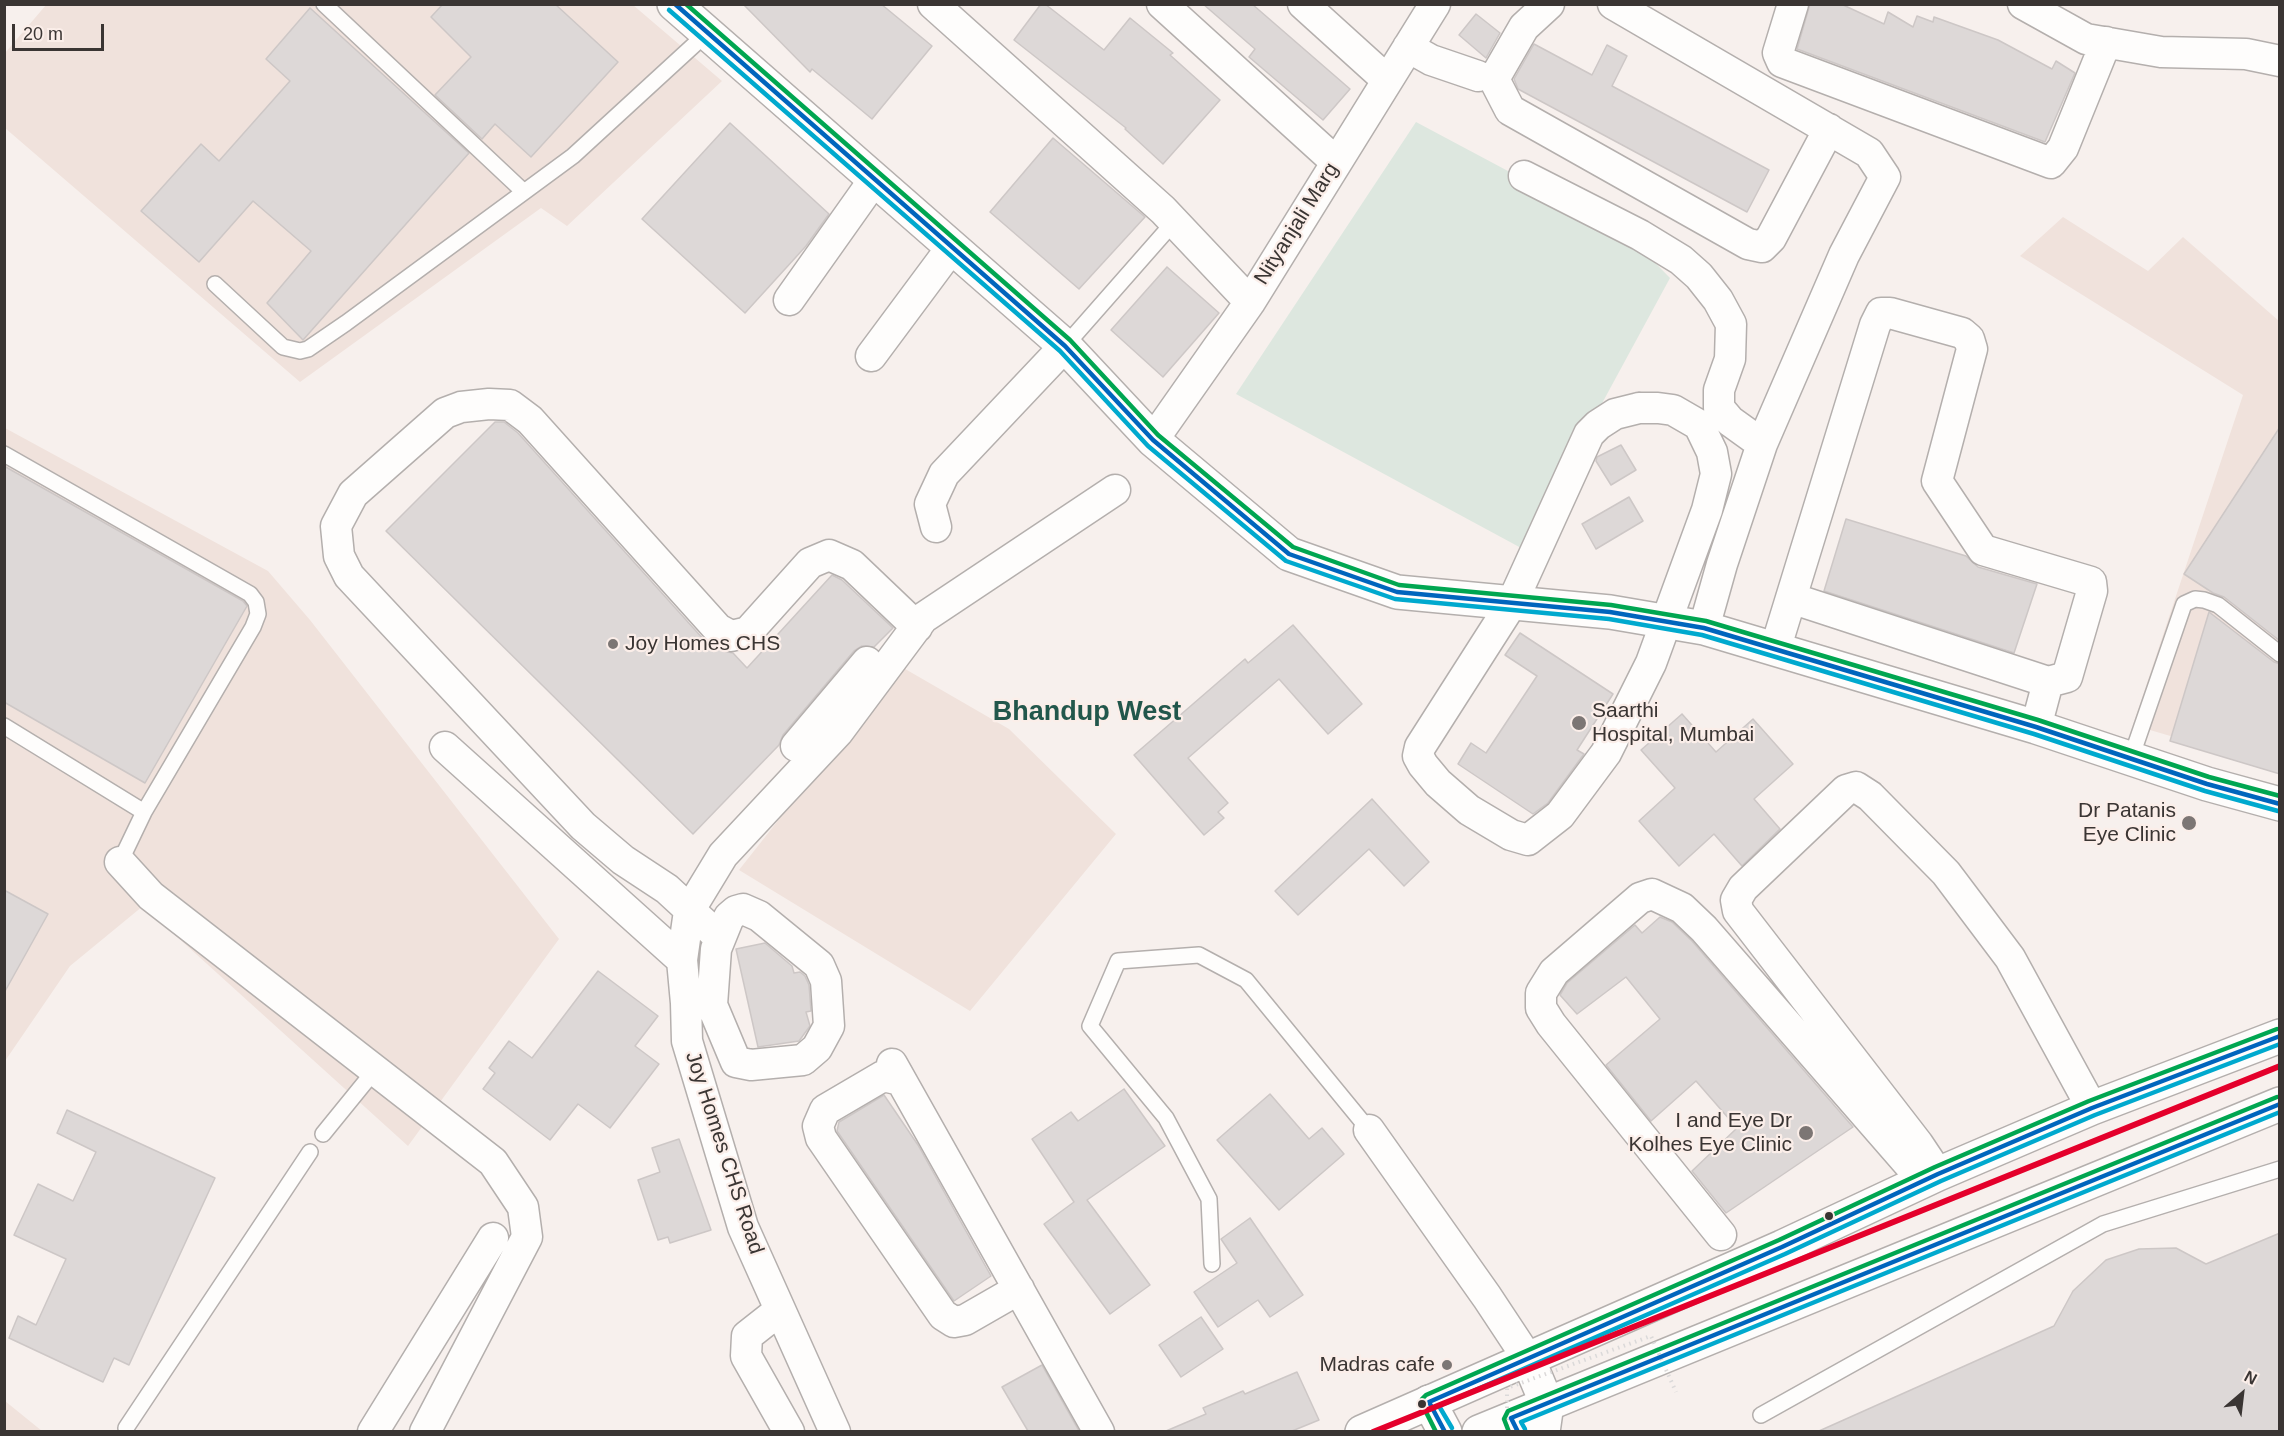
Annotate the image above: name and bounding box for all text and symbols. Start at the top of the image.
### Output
scale bar [15,12,106,50]
text: 20 m [23,24,63,44]
street label: Nityanjali Marg [1250,158,1344,290]
place label: Joy Homes CHS [625,631,780,657]
marker: Joy Homes CHS [606,637,620,651]
district label: Bhandup West [993,697,1181,729]
place label: Saarthi Hospital, Mumbai [1592,698,1754,748]
marker: Saarthi Hospital, Mumbai [1570,714,1588,732]
place label: Dr Patanis Eye Clinic [2078,798,2176,848]
marker: Dr Patanis Eye Clinic [2180,814,2198,832]
street label: Joy Homes CHS Road [679,1049,769,1257]
place label: I and Eye Dr Kolhes Eye Clinic [1629,1108,1792,1158]
marker: I and Eye Dr Kolhes Eye Clinic [1797,1124,1815,1142]
unlabelled marker [1823,1210,1835,1222]
place label: Madras cafe [1319,1352,1435,1378]
marker: Madras cafe [1440,1358,1454,1372]
north arrow [2212,1364,2272,1424]
text: N [2242,1367,2260,1388]
unlabelled marker [1416,1398,1428,1410]

